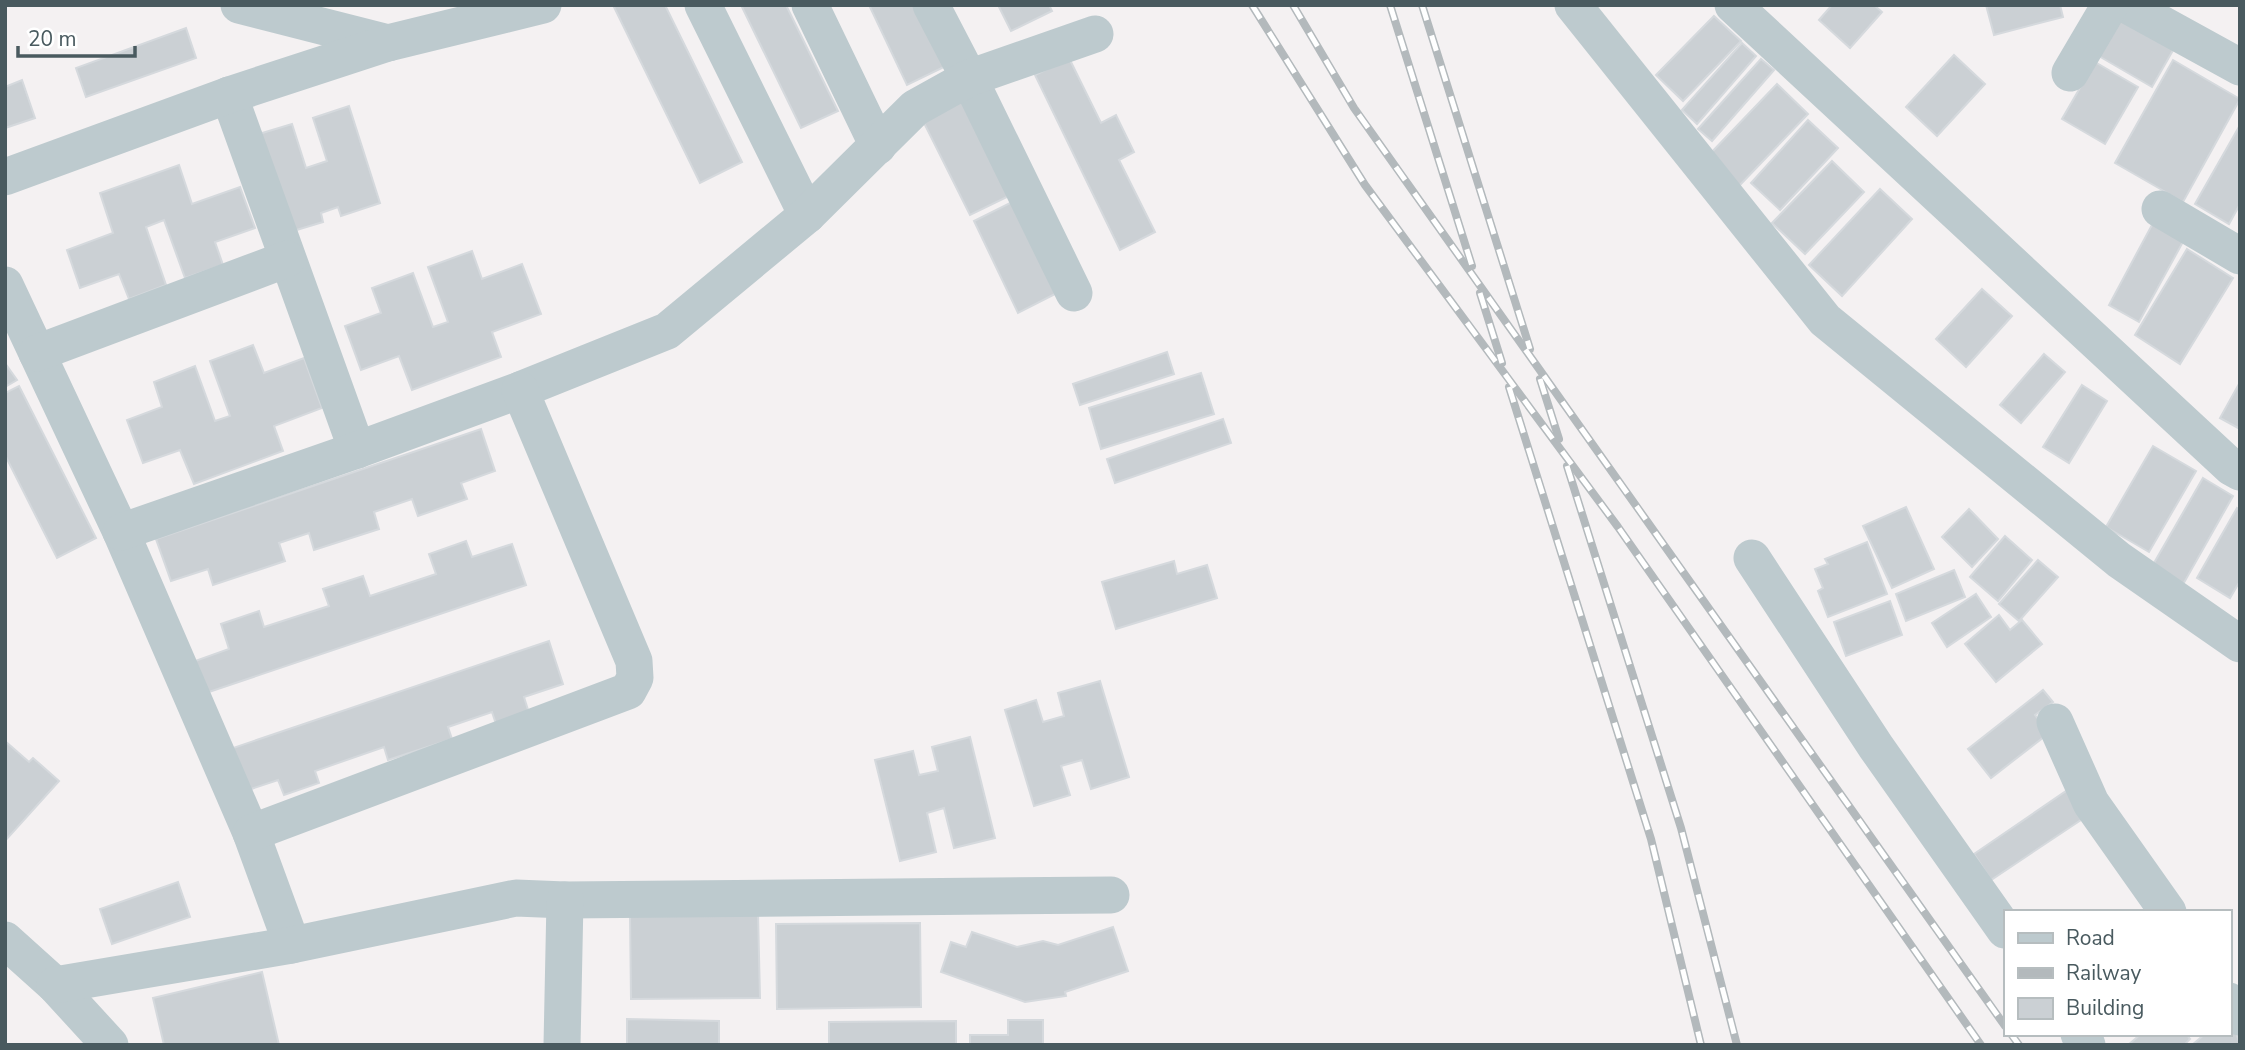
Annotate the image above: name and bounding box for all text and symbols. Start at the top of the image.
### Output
scale bar [18,14,135,58]
text: 20 m [28,25,77,53]
legend [2004,910,2231,1036]
text: Road [2066,924,2115,952]
text: Railway [2066,959,2141,987]
text: Building [2066,994,2144,1022]

